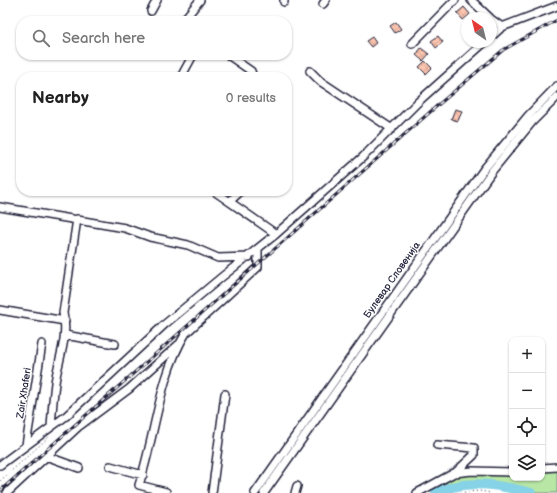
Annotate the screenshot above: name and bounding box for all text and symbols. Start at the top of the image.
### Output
north arrow [461,12,497,48]
search box [16,16,292,60]
icon: search [30,27,52,49]
text: Search here [62,29,145,48]
text: Nearby [32,88,89,108]
text: 0 results [226,90,276,106]
street label: Булевар Словенија [361,240,423,320]
map controls [509,337,545,481]
button: + [509,337,545,373]
street label: Zair Xhaferi [14,367,34,420]
button: − [509,373,545,409]
button: locate [509,409,545,445]
button: layers [509,445,545,481]

